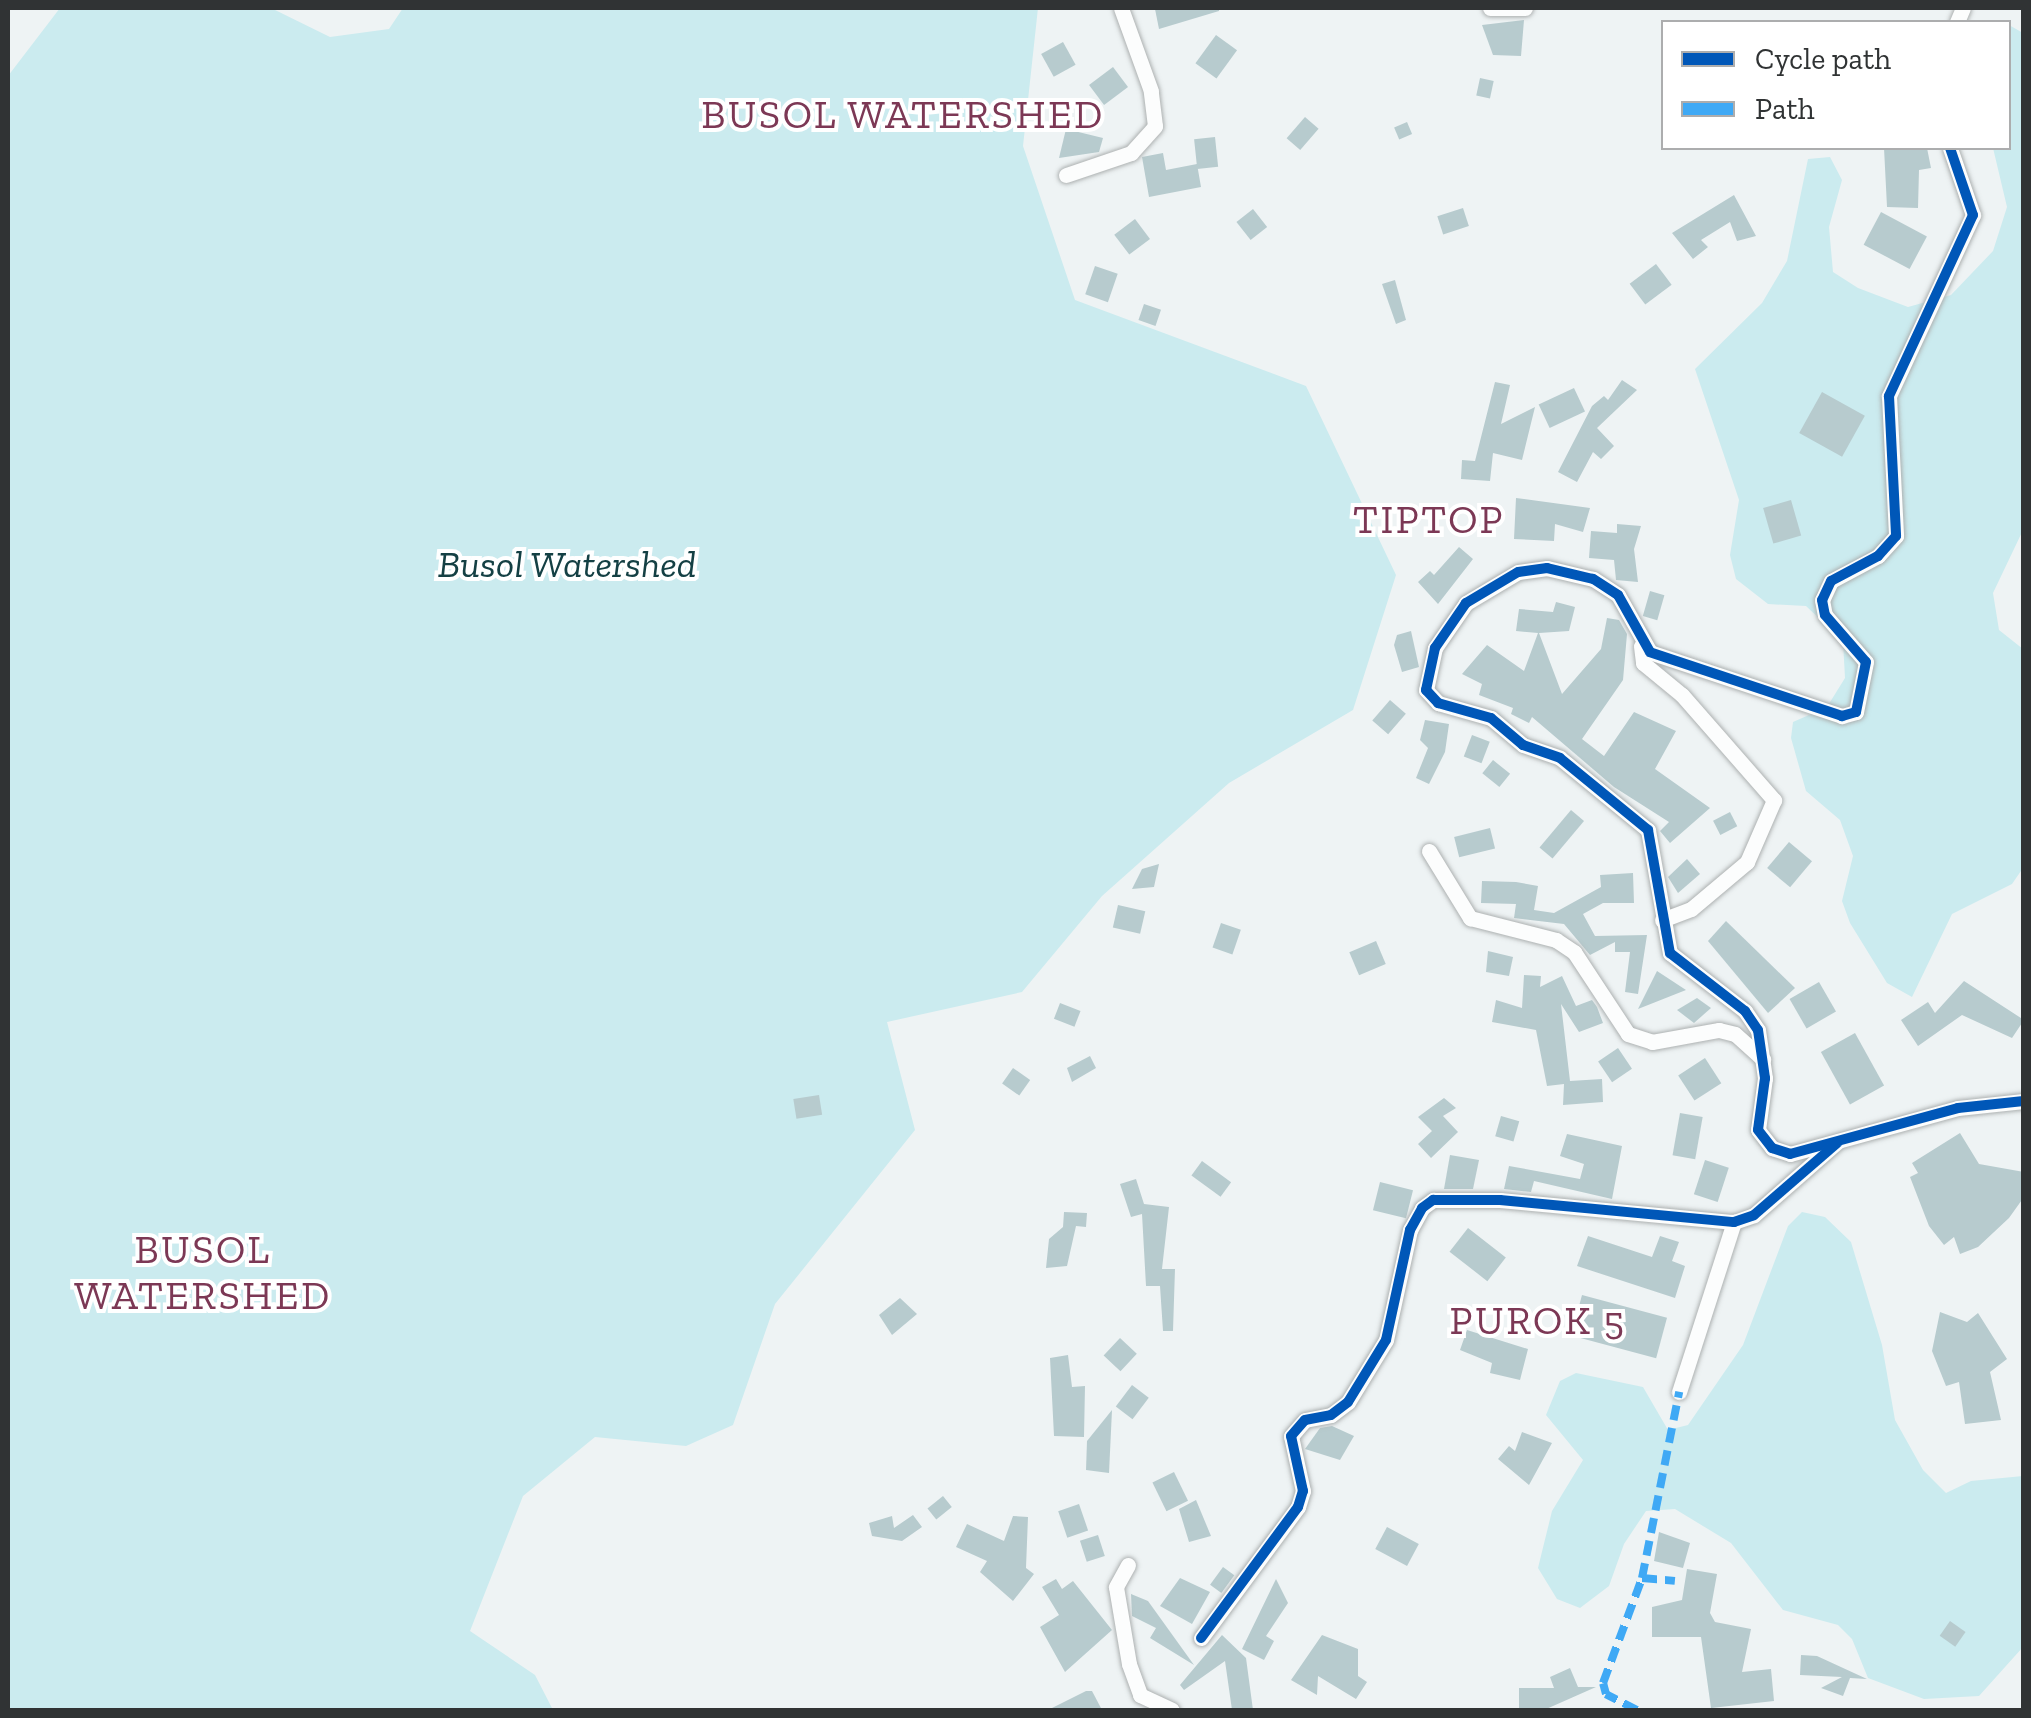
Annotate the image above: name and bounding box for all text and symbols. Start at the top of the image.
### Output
legend [1661,20,2011,150]
text: Cycle path [1755,41,1891,77]
district label: BUSOL WATERSHED [700,90,1106,138]
text: Path [1755,91,1814,127]
district label: TIPTOP [1353,495,1505,543]
park label: Busol Watershed [437,542,697,588]
district label: BUSOL WATERSHED [74,1225,332,1319]
district label: PUROK 5 [1449,1296,1627,1344]

